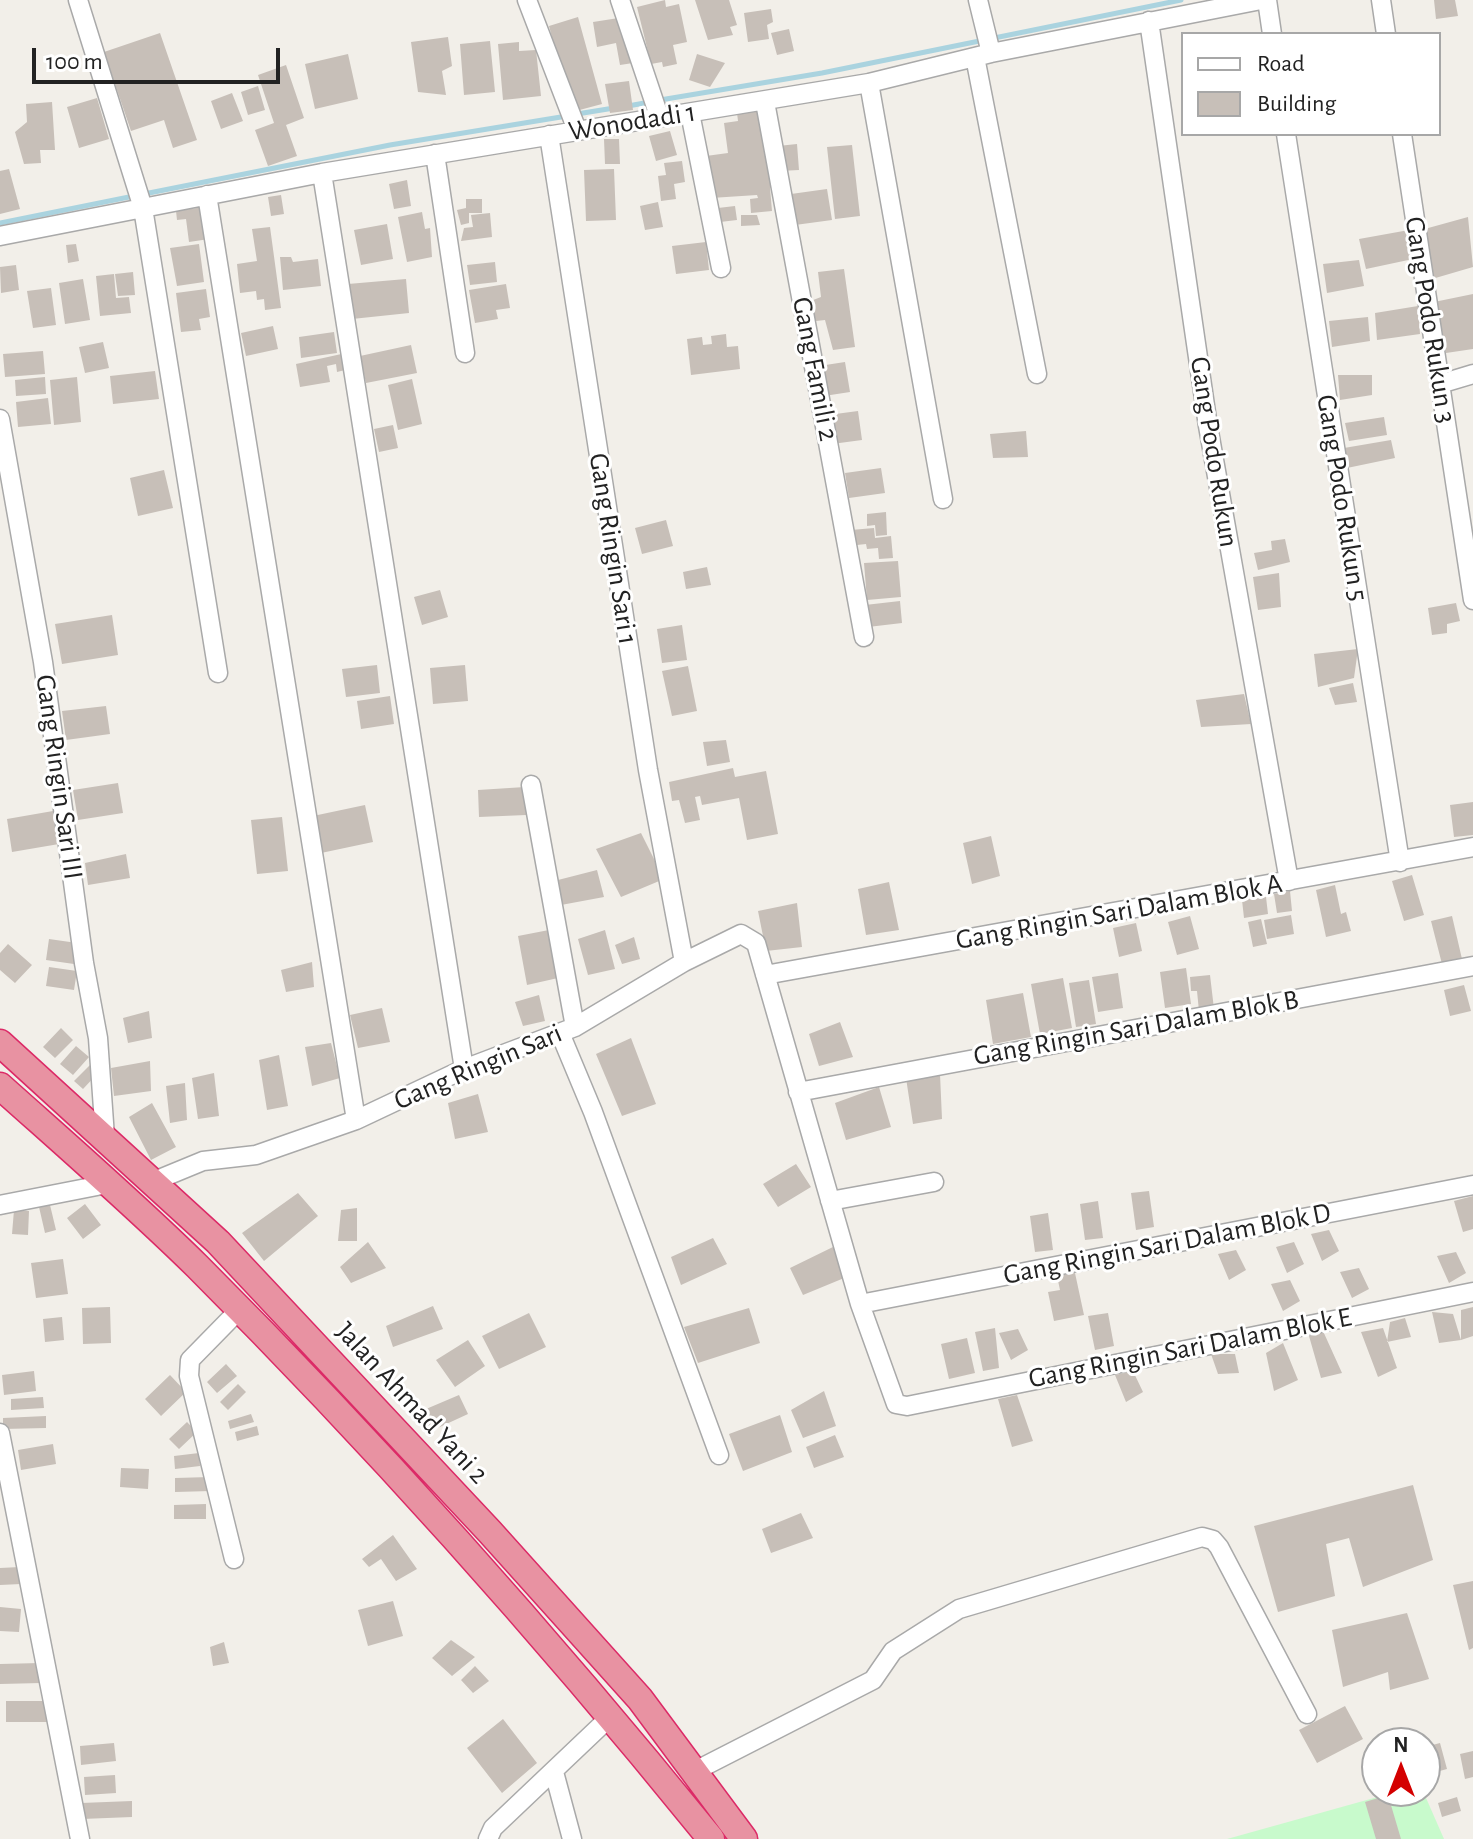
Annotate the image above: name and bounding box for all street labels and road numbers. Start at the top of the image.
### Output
street label: Wonodadi 1 [566,95,698,149]
street label: Gang Podo Rukun 3 [1397,214,1463,426]
street label: Gang Famili 2 [785,294,845,444]
street label: Gang Podo Rukun [1182,354,1246,550]
street label: Gang Podo Rukun 5 [1309,392,1375,604]
street label: Gang Ringin Sari 1 [581,451,645,647]
street label: Gang Ringin Sari III [28,672,90,882]
street label: Gang Ringin Sari Dalam Blok A [953,867,1285,957]
street label: Gang Ringin Sari Dalam Blok B [971,983,1301,1073]
street label: Gang Ringin Sari [389,1017,567,1117]
street label: Gang Ringin Sari Dalam Blok D [1001,1196,1333,1292]
street label: Gang Ringin Sari Dalam Blok E [1026,1300,1354,1396]
street label: Jalan Ahmad Yani 2 [329,1315,495,1491]

